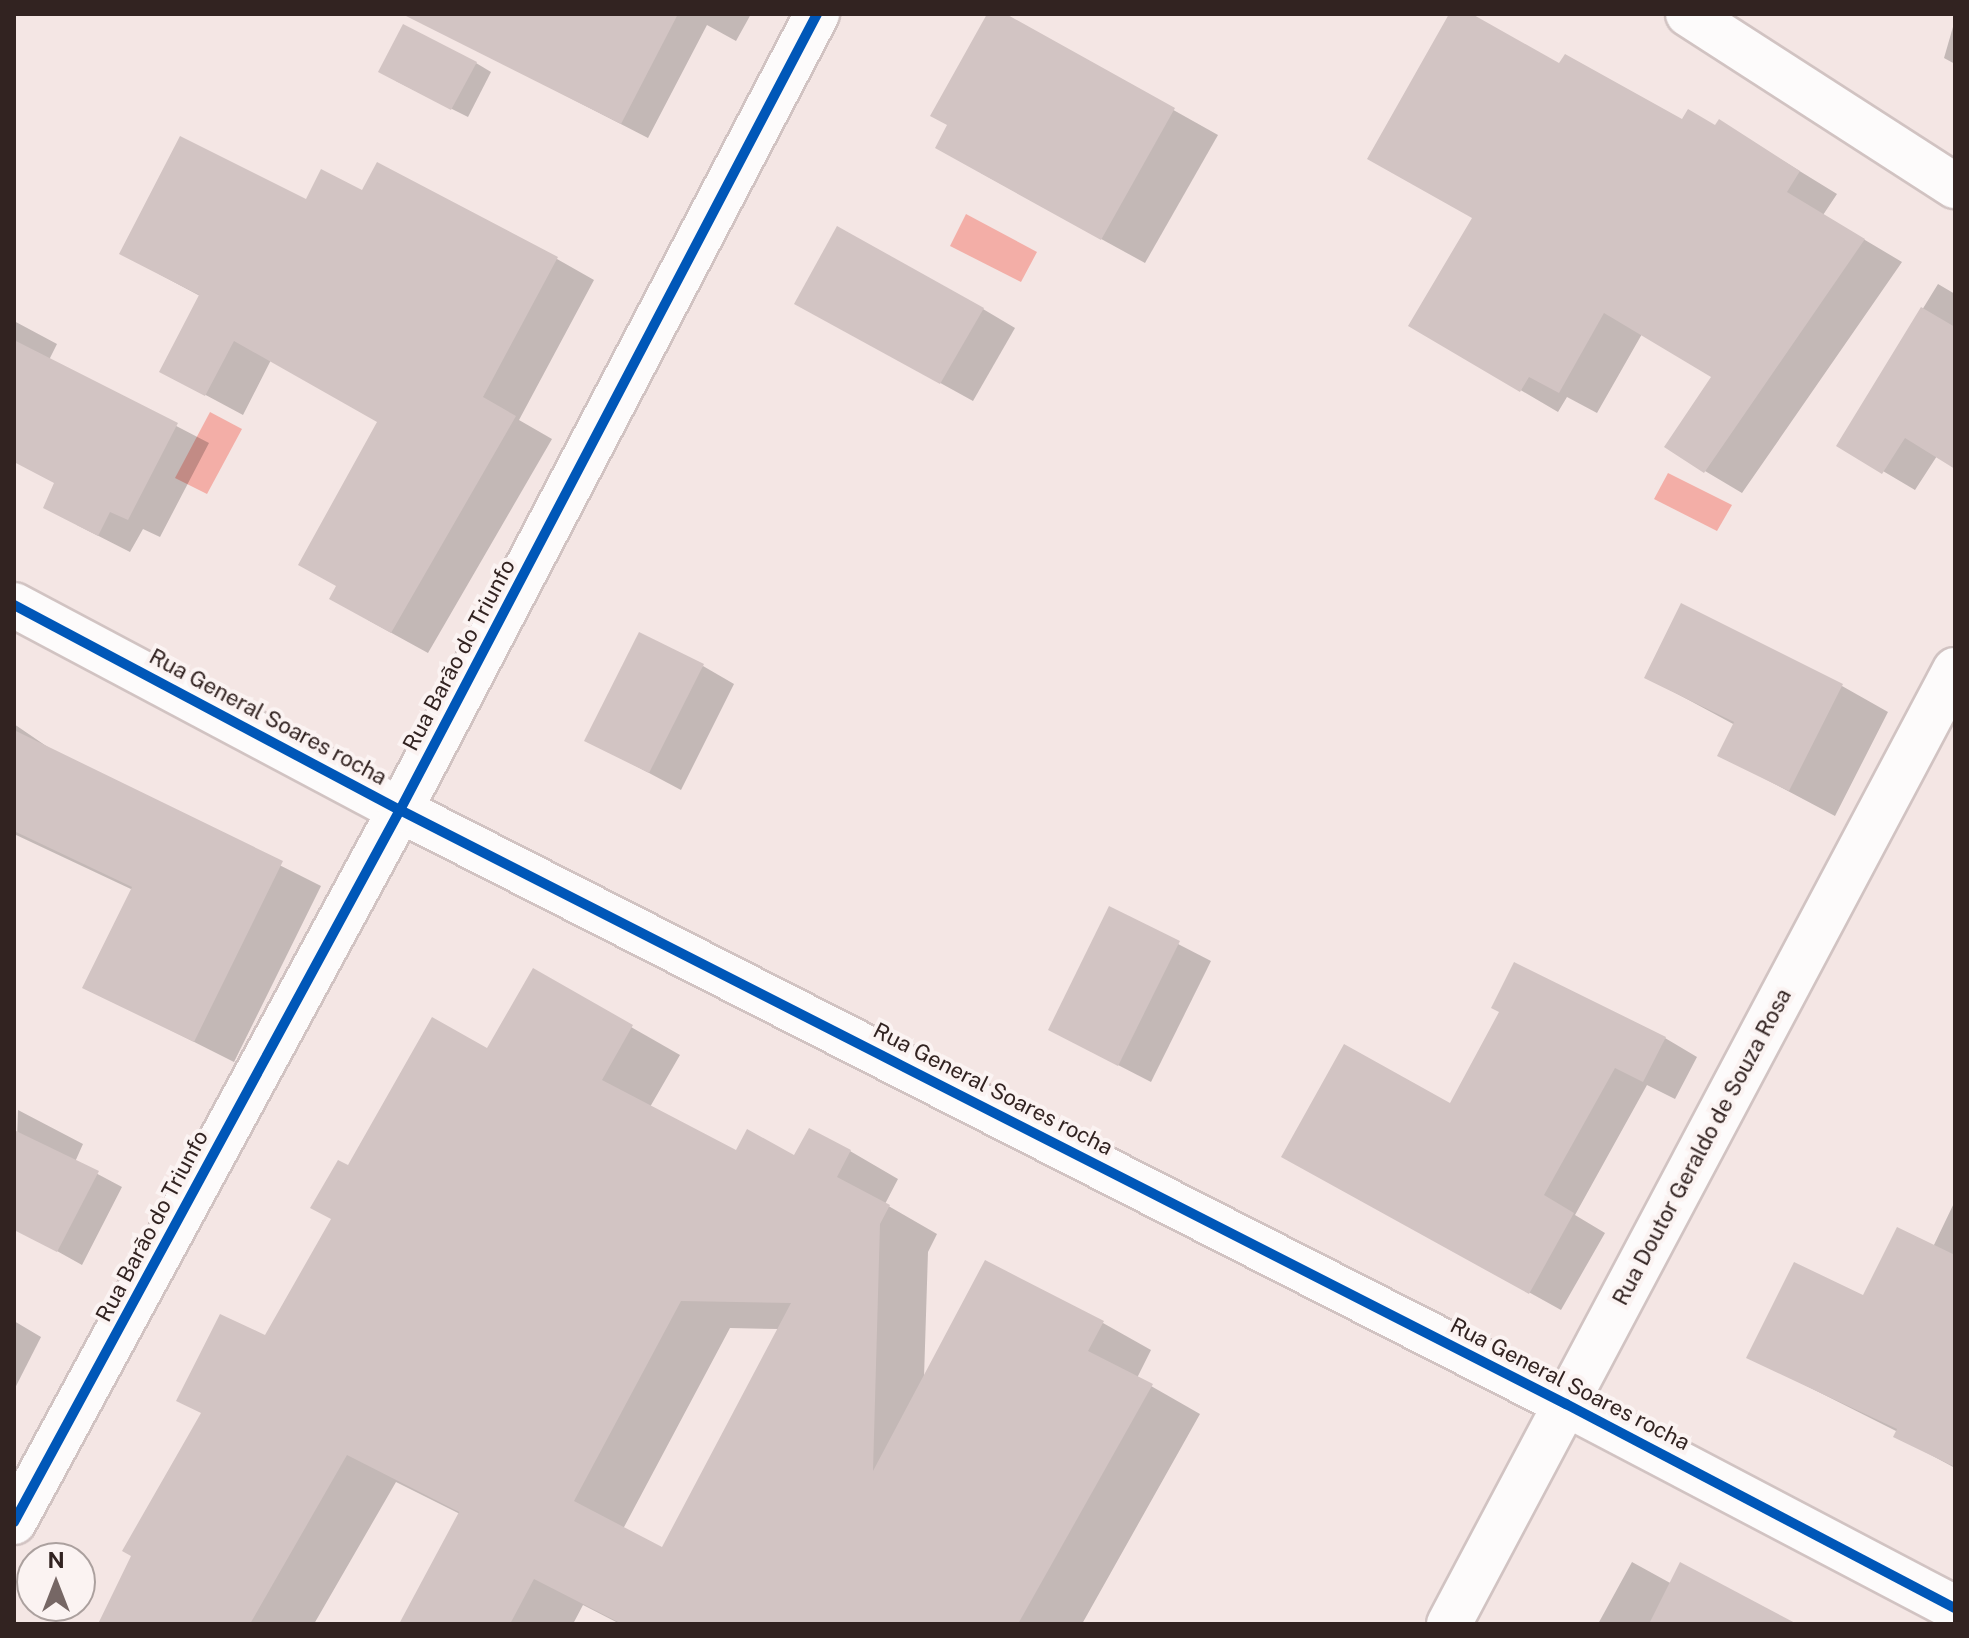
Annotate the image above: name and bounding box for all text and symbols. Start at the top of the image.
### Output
street label: Rua Barão do Triunfo [397,555,521,755]
street label: Rua General Soares rocha [145,643,391,791]
street label: Rua Doutor Geraldo de Souza Rosa [1607,984,1797,1310]
street label: Rua General Soares rocha [869,1017,1117,1161]
street label: Rua Barão do Triunfo [90,1126,214,1326]
street label: Rua General Soares rocha [1446,1312,1694,1456]
north arrow [16,1542,96,1622]
text: N [47,1547,65,1573]

